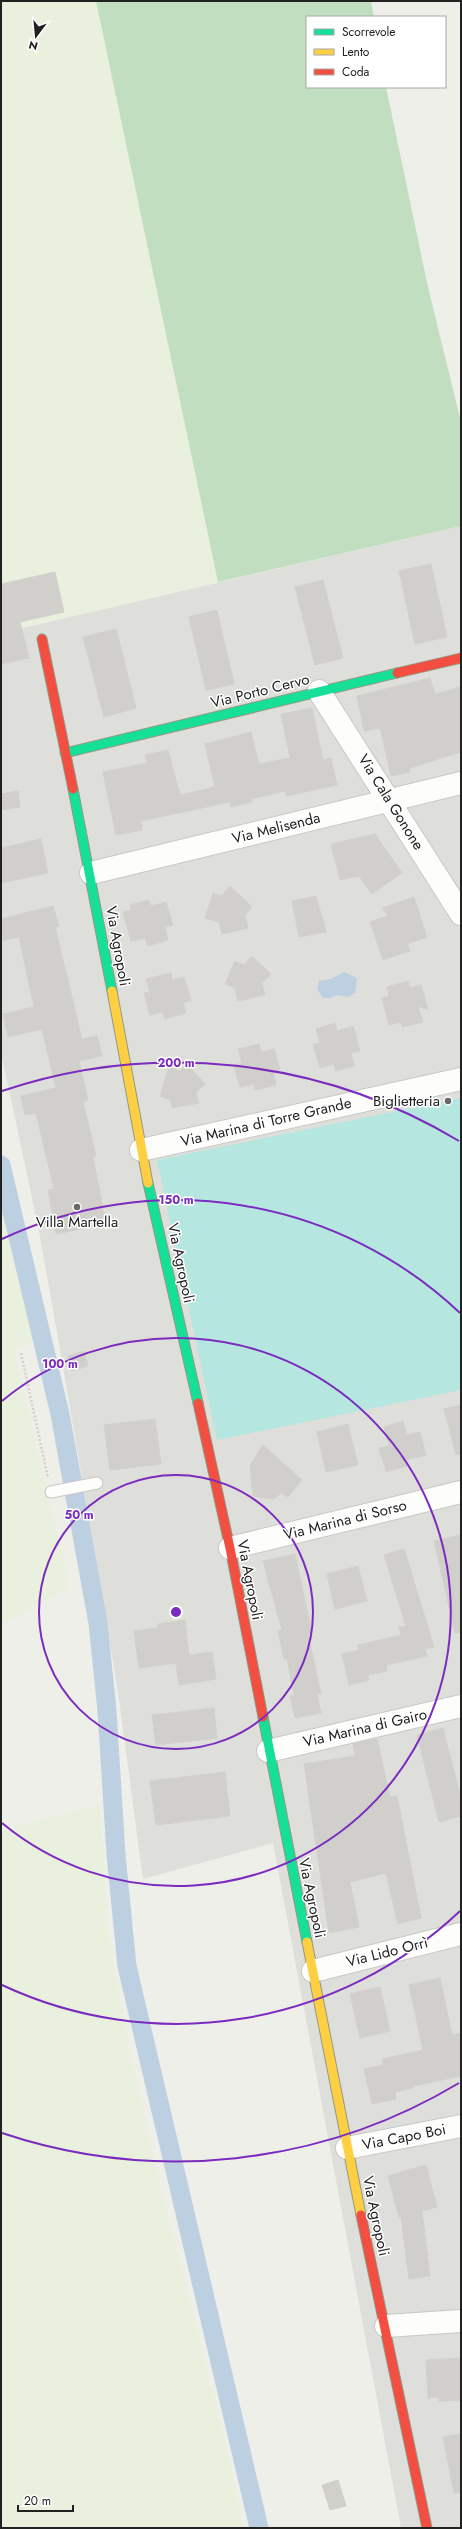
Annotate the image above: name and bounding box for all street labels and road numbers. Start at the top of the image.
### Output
street label: Via Porto Cervo [208,668,312,714]
street label: Via Cala Gonone [353,750,430,855]
street label: Via Melisenda [230,806,322,850]
street label: Via Agropoli [100,904,136,988]
street label: Via Marina di Torre Grande [178,1092,354,1152]
street label: Via Agropoli [162,1221,200,1305]
street label: Via Marina di Sorso [281,1494,409,1546]
street label: Via Agropoli [231,1538,269,1622]
street label: Via Marina di Gairo [301,1703,429,1753]
street label: Via Agropoli [293,1856,331,1940]
street label: Via Lido Orrì [344,1931,430,1973]
street label: Via Capo Boi [360,2118,448,2156]
street label: Via Agropoli [357,2174,395,2258]

